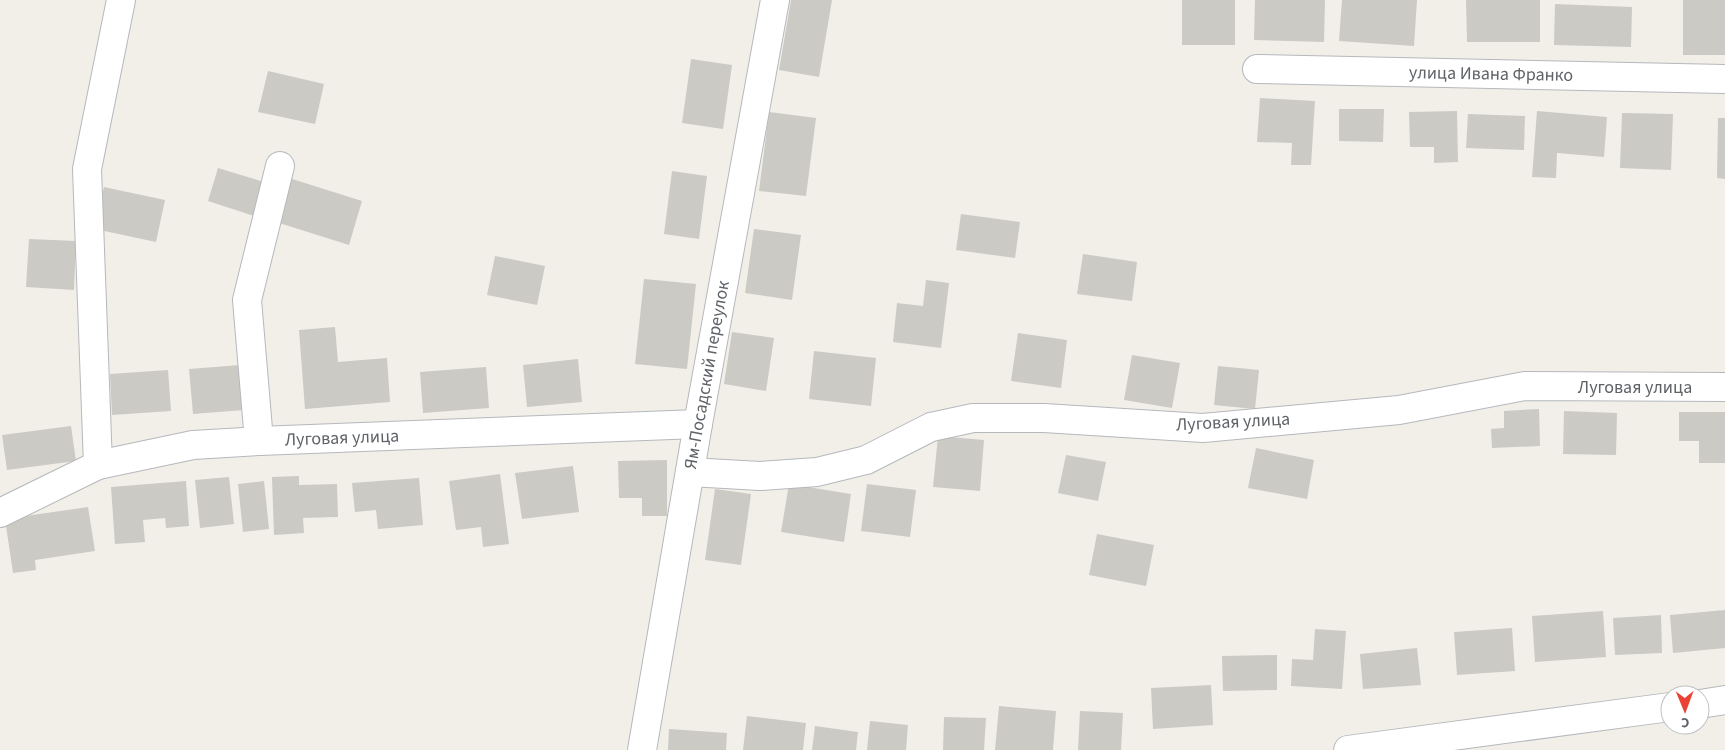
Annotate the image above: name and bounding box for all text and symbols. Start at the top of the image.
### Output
street label: улица Ивана Франко [1409,60,1573,88]
street label: Ям-Посадский переулок [678,279,736,471]
street label: Луговая улица [1578,375,1692,400]
street label: Луговая улица [1175,407,1291,437]
street label: Луговая улица [284,424,400,452]
north arrow [1660,685,1710,735]
text: С [1681,712,1689,732]

